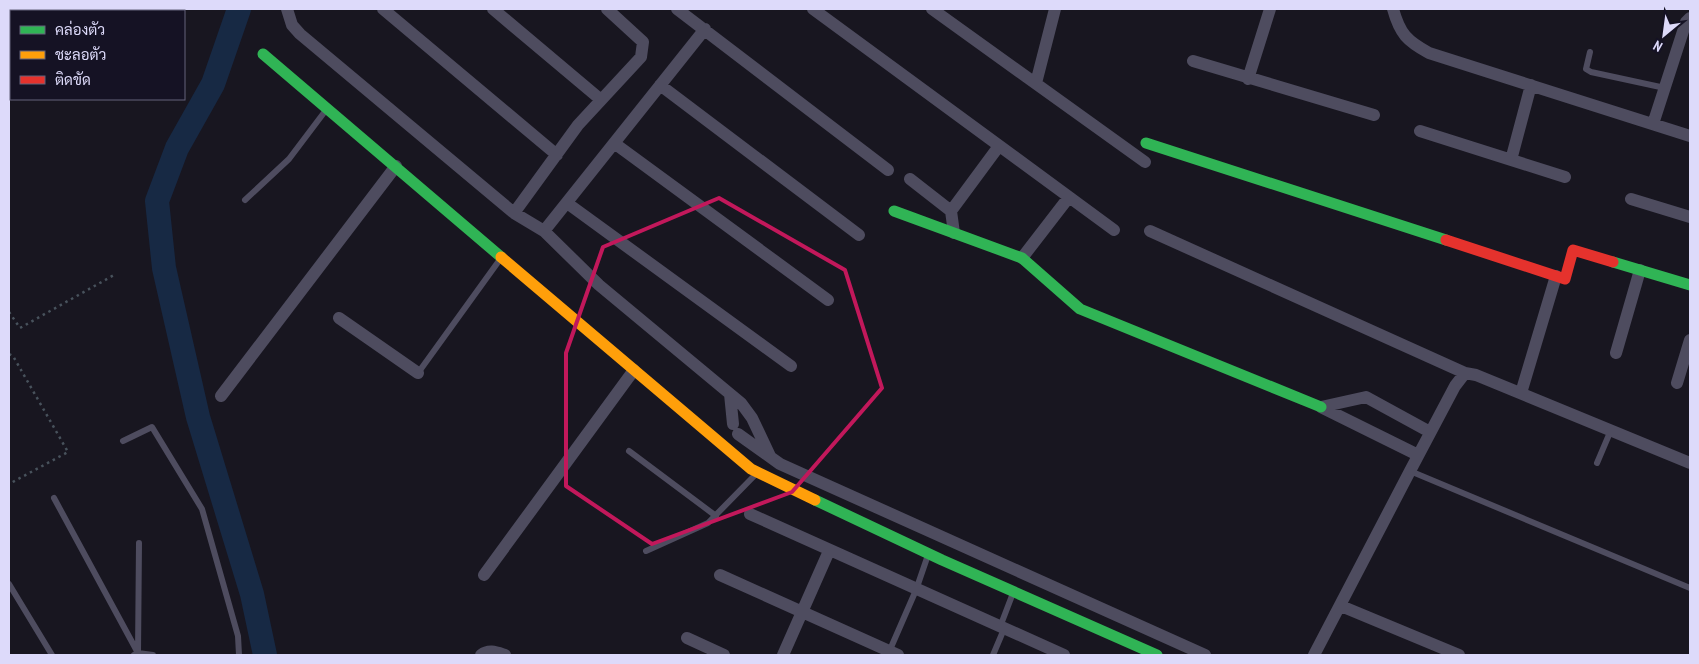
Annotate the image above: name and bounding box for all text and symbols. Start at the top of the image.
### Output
legend [10,10,185,100]
north arrow [1639,10,1689,60]
text: คล่องตัว [55,20,105,39]
text: N [1650,37,1665,56]
text: ชะลอตัว [55,45,106,64]
text: ติดขัด [55,70,91,89]

